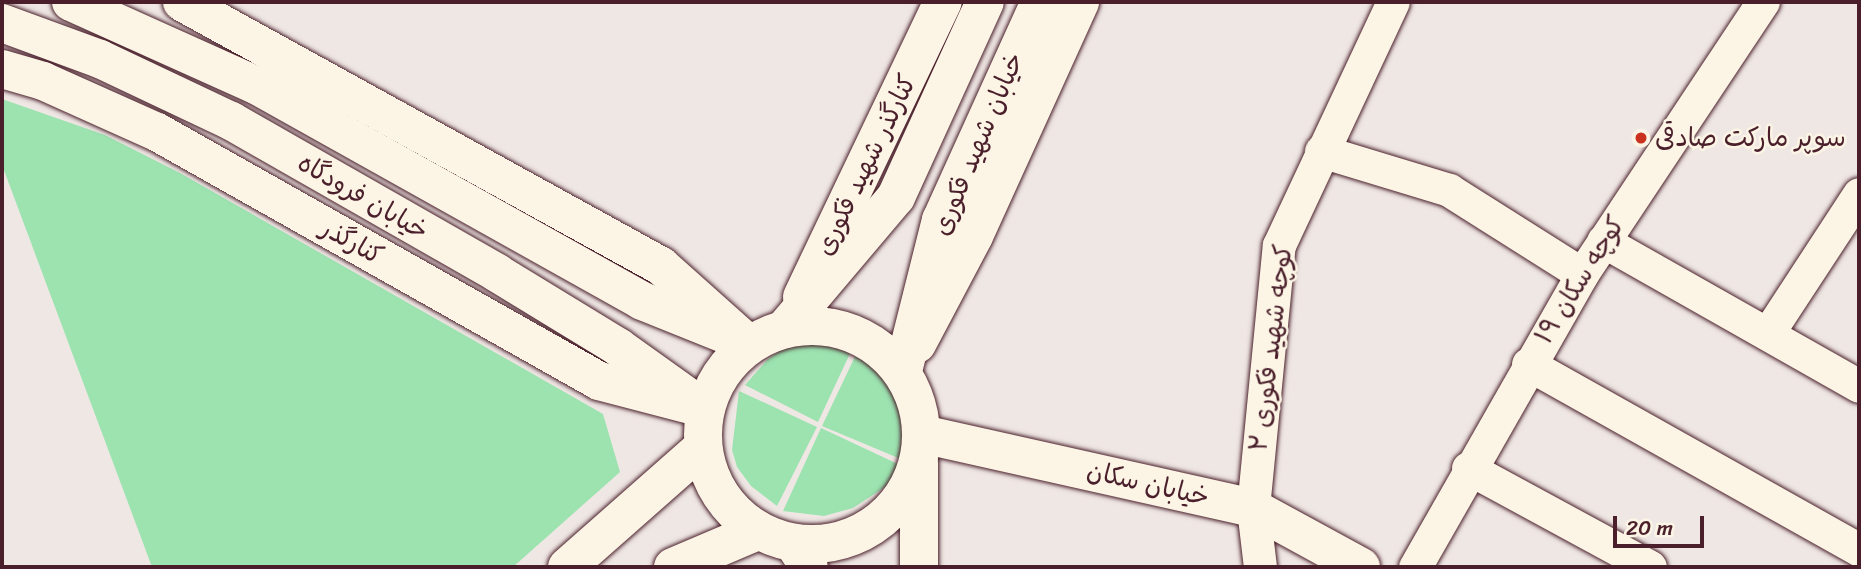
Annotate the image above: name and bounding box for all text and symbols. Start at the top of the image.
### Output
street label: خیابان شهید فکوری [925,48,1031,240]
street label: کنارگذر شهید فکوری [809,69,923,261]
place label: سوپر مارکت صادقی [1655,122,1846,154]
marker: سوپر مارکت صادقی [1633,130,1649,146]
street label: خیابان فرودگاه [292,147,434,247]
street label: کوچه سکان ۱۹ [1528,210,1632,350]
street label: کنارگذر [315,212,389,272]
street label: کوچه شهید فکوری ۲ [1243,243,1299,453]
street label: خیابان سکان [1084,455,1212,513]
scale bar [1616,503,1707,546]
text: 20 m [1626,509,1673,547]

